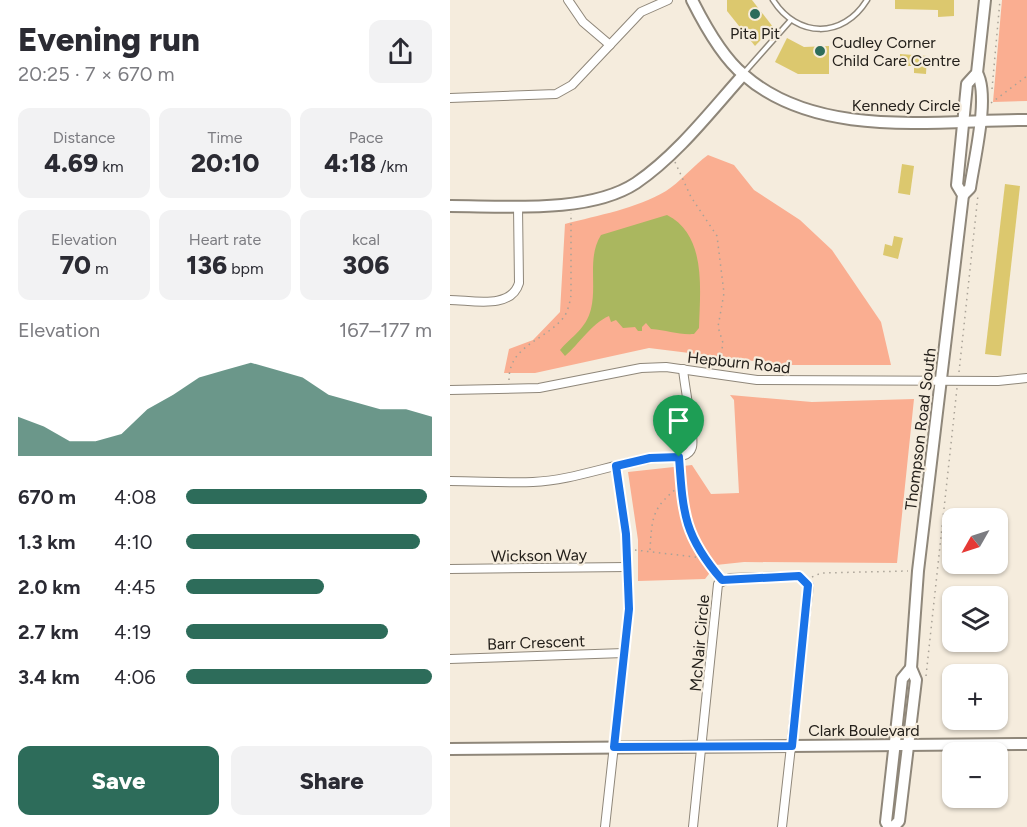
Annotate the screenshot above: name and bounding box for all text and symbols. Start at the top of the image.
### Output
marker: Pita Pit [748,7,762,21]
text: Evening run [18,20,200,59]
button: share [369,20,432,83]
place label: Pita Pit [730,24,780,43]
place label: Cudley Corner Child Care Centre [832,33,960,70]
marker: Cudley Corner Child Care Centre [813,44,827,58]
text: 20:25 · 7 × 670 m [18,62,175,86]
street label: Kennedy Circle [852,96,960,115]
text: Distance [53,128,115,147]
text: Time [208,128,242,147]
text: Pace [349,128,383,147]
text: 4.69 [44,147,98,179]
text: 20:10 [191,147,259,179]
text: 4:18 [324,147,376,179]
text: km [98,157,124,176]
text: /km [376,157,408,176]
text: Elevation [51,230,117,249]
text: Heart rate [189,230,261,249]
text: kcal [352,230,380,249]
text: 70 [59,249,91,281]
text: 136 [186,249,227,281]
text: 306 [343,249,389,281]
text: m [91,259,109,278]
text: bpm [227,259,264,278]
text: Elevation [18,318,100,342]
text: 167–177 m [339,318,432,342]
street label: Thompson Road South [901,347,940,511]
street label: Hepburn Road [686,348,791,377]
pin [653,395,704,457]
icon: arrive [662,404,695,437]
text: 670 m [18,485,76,509]
text: 4:08 [114,485,157,509]
north arrow [942,508,1008,574]
map controls [942,508,1008,808]
text: 1.3 km [18,530,75,554]
text: 4:10 [114,530,153,554]
street label: Wickson Way [491,545,588,566]
text: 2.0 km [18,575,80,599]
text: 4:45 [114,575,155,599]
button: layers [942,586,1008,652]
street label: McNair Circle [686,593,713,692]
text: 2.7 km [18,620,79,644]
text: 4:19 [114,620,151,644]
street label: Barr Crescent [487,631,585,654]
button: + [942,664,1008,730]
text: 3.4 km [18,665,80,689]
text: 4:06 [114,665,156,689]
street label: Clark Boulevard [808,721,920,740]
button: − [942,742,1008,808]
button: Save [18,746,219,815]
button: Share [231,746,432,815]

